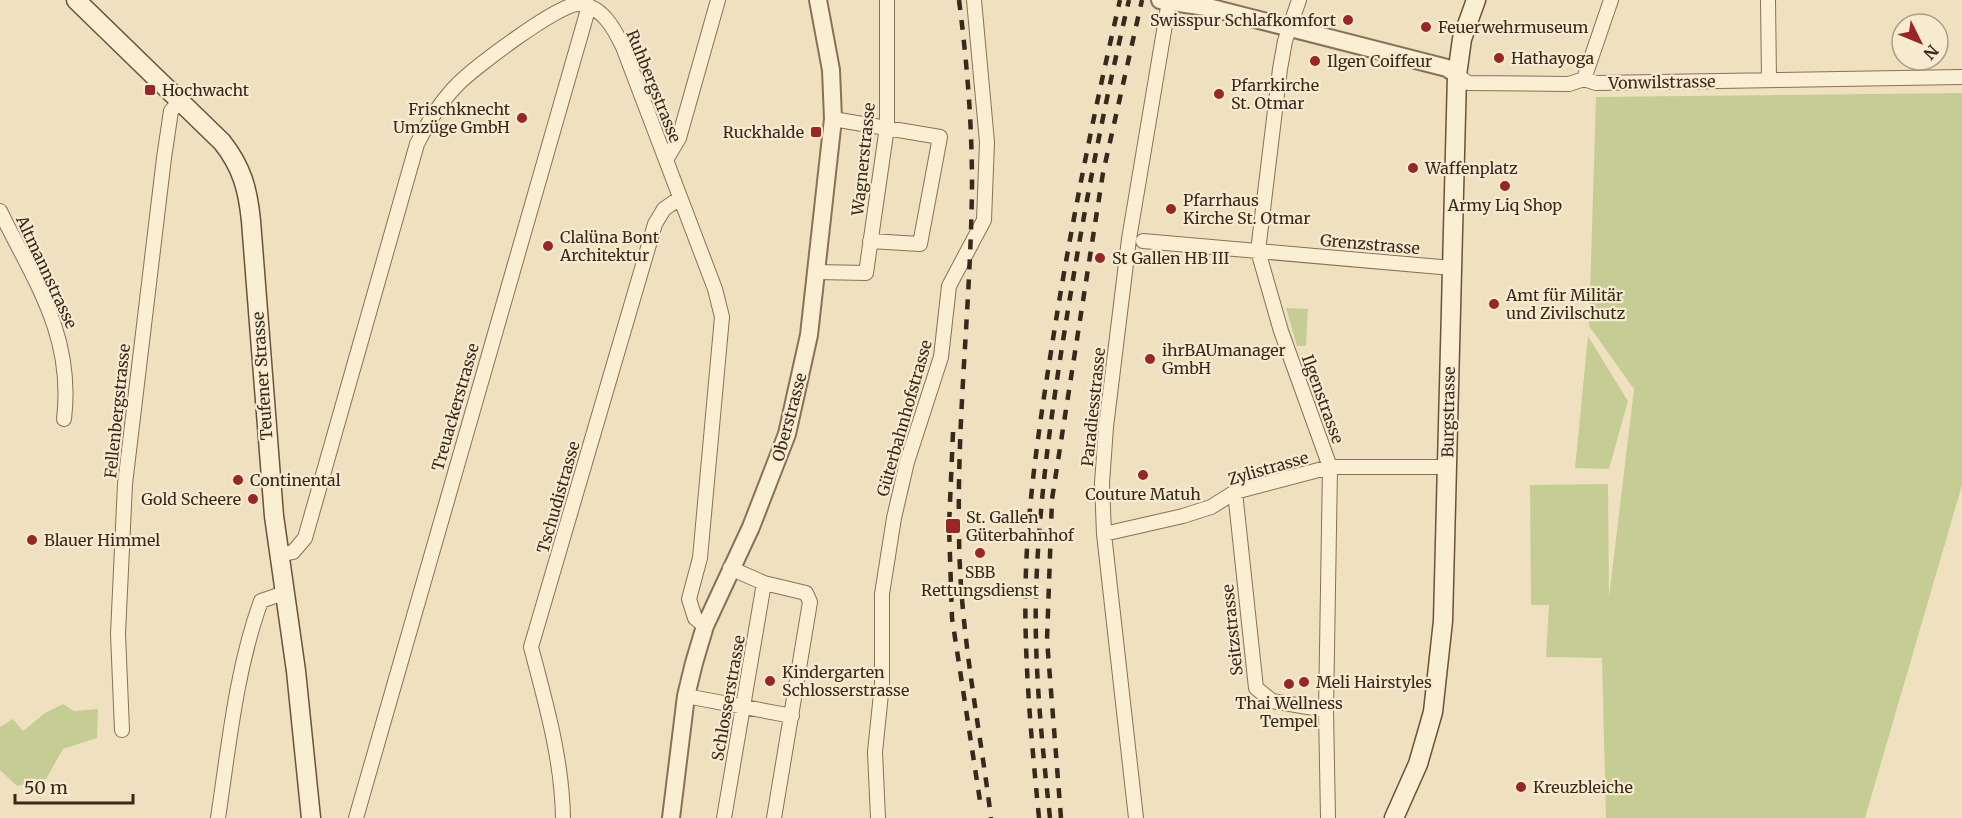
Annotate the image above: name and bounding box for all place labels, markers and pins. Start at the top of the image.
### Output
place label: Swisspur Schlafkomfort [1150,10,1337,30]
marker: Swisspur Schlafkomfort [1341,13,1355,27]
place label: Feuerwehrmuseum [1438,17,1589,37]
marker: Feuerwehrmuseum [1419,20,1433,34]
place label: Hathayoga [1511,48,1594,68]
place label: Ilgen Coiffeur [1327,51,1432,71]
marker: Hathayoga [1492,51,1506,65]
marker: Ilgen Coiffeur [1308,54,1322,68]
place label: Pfarrkirche St. Otmar [1231,75,1319,113]
place label: Hochwacht [162,80,250,100]
marker: Hochwacht [143,83,157,97]
marker: Pfarrkirche St. Otmar [1212,87,1226,101]
place label: Frischknecht Umzüge GmbH [393,99,511,137]
marker: Frischknecht Umzüge GmbH [515,111,529,125]
place label: Ruckhalde [723,122,804,142]
marker: Ruckhalde [809,125,823,139]
place label: Waffenplatz [1424,158,1518,178]
marker: Waffenplatz [1406,161,1420,175]
marker: Army Liq Shop [1498,179,1512,193]
place label: Pfarrhaus Kirche St. Otmar [1183,190,1310,228]
place label: Army Liq Shop [1447,195,1562,215]
marker: Pfarrhaus Kirche St. Otmar [1164,202,1178,216]
place label: Clalüna Bont Architektur [559,227,660,265]
marker: Clalüna Bont Architektur [541,239,555,253]
place label: St Gallen HB III [1112,248,1230,268]
marker: St Gallen HB III [1093,251,1107,265]
place label: Amt für Militär und Zivilschutz [1505,285,1625,323]
marker: Amt für Militär und Zivilschutz [1487,297,1501,311]
place label: ihrBAUmanager GmbH [1162,340,1286,378]
marker: ihrBAUmanager GmbH [1143,352,1157,366]
marker: Couture Matuh [1136,468,1150,482]
place label: Continental [250,470,341,490]
marker: Continental [231,473,245,487]
place label: Couture Matuh [1085,484,1201,504]
place label: Gold Scheere [141,489,241,509]
marker: Gold Scheere [246,492,260,506]
place label: St. Gallen Güterbahnhof [966,507,1075,545]
marker: St. Gallen Güterbahnhof [944,517,962,535]
place label: Blauer Himmel [44,530,160,550]
marker: Blauer Himmel [25,533,39,547]
marker: SBB Rettungsdienst [973,546,987,560]
place label: SBB Rettungsdienst [921,562,1040,600]
place label: Kindergarten Schlosserstrasse [782,662,909,700]
place label: Meli Hairstyles [1316,672,1432,692]
marker: Kindergarten Schlosserstrasse [763,674,777,688]
marker: Meli Hairstyles [1297,675,1311,689]
marker: Thai Wellness Tempel [1282,677,1296,691]
place label: Thai Wellness Tempel [1235,693,1343,731]
place label: Kreuzbleiche [1533,777,1633,797]
marker: Kreuzbleiche [1514,780,1528,794]

